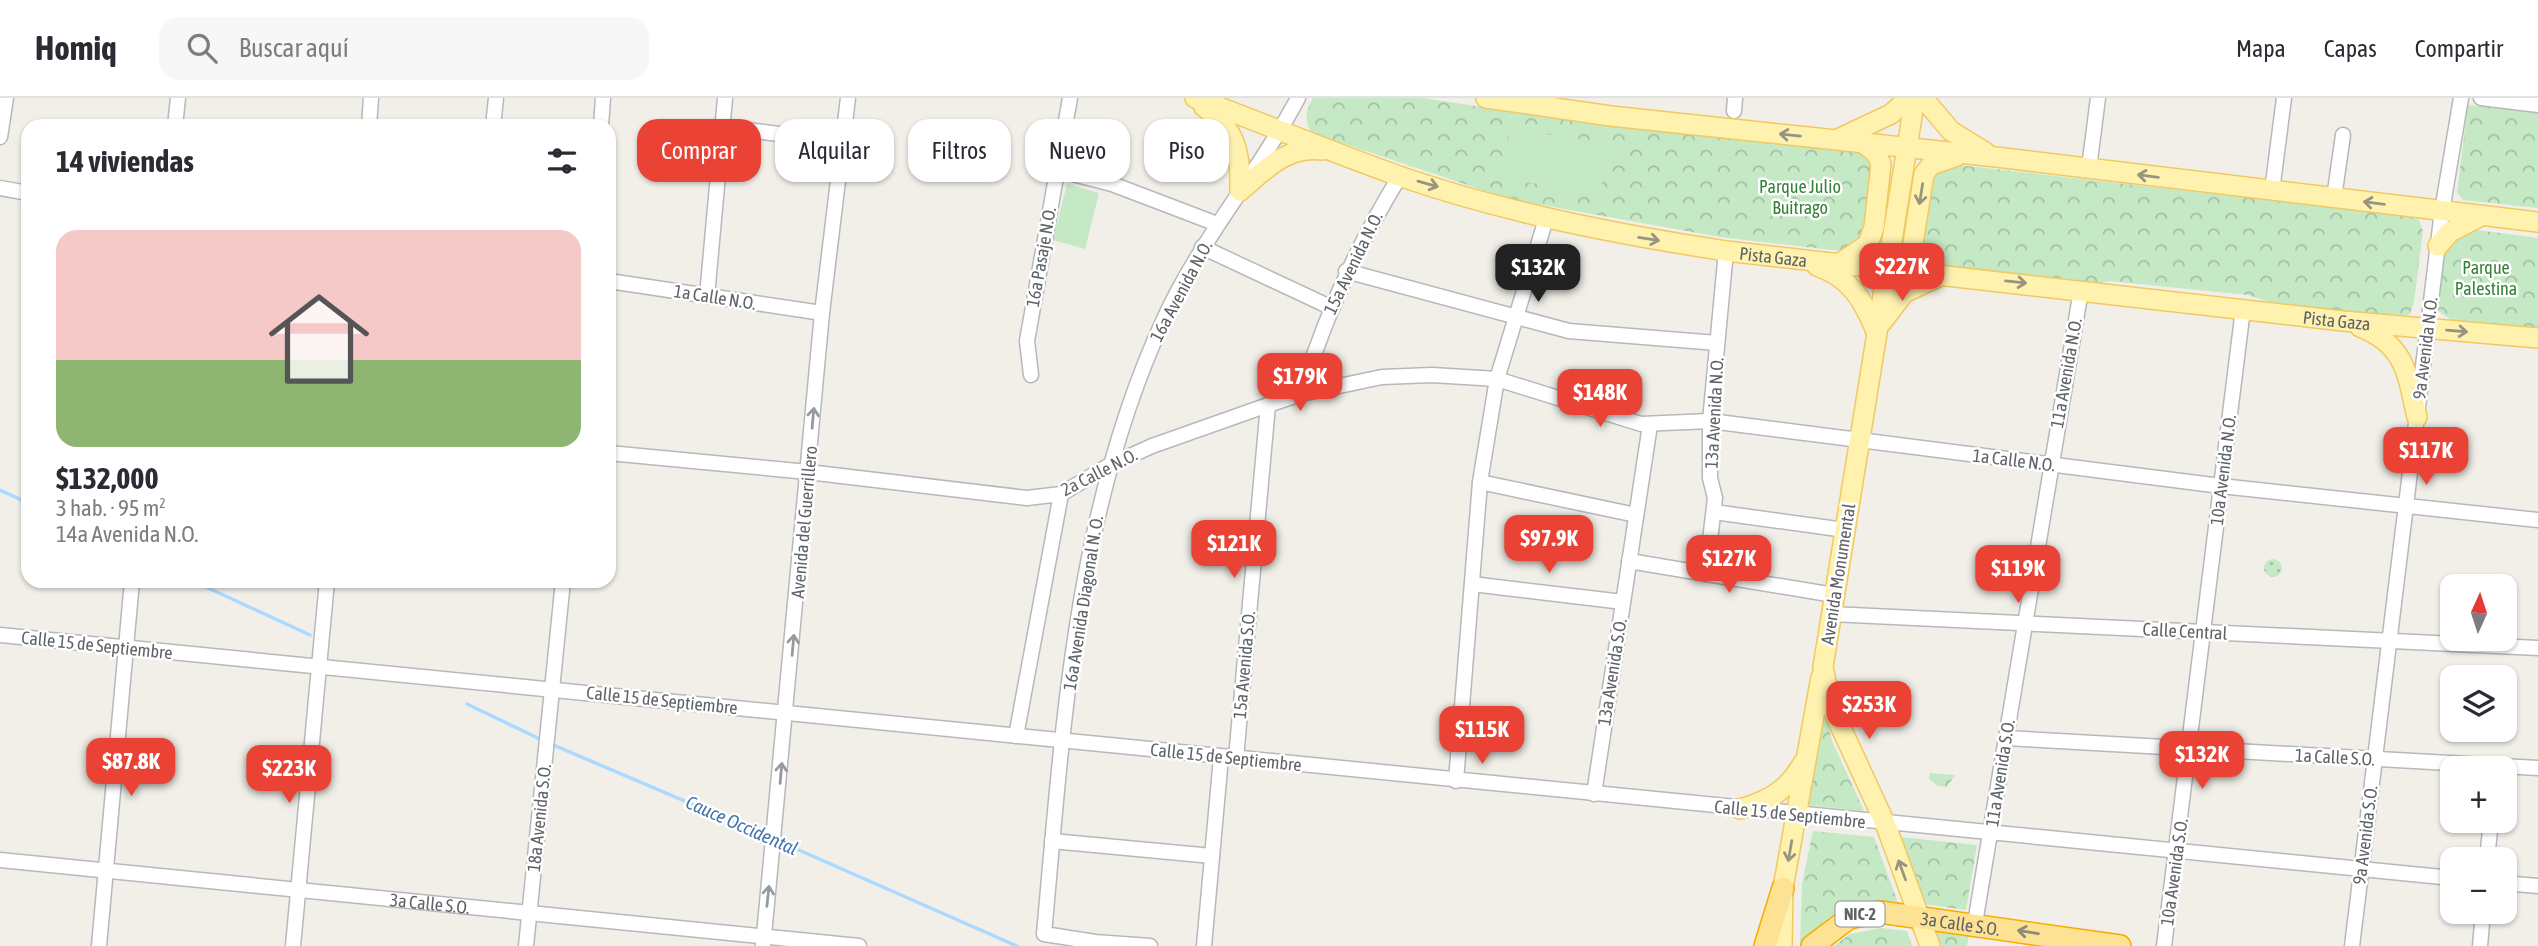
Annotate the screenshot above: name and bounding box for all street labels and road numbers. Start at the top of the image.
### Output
street label: 16a Pasaje N.O. [1022,205,1060,309]
street label: 15a Avenida N.O. [1319,208,1387,318]
street label: 16a Avenida N.O. [1146,237,1216,345]
street label: Pista Gaza [1738,242,1808,271]
street label: 1a Calle N.O. [672,280,758,314]
street label: 9a Avenida N.O. [2408,296,2442,400]
street label: Pista Gaza [2302,306,2371,334]
street label: 11a Avenida N.O. [2046,316,2086,430]
street label: 13a Avenida N.O. [1701,357,1727,469]
street label: 10a Avenida N.O. [2206,413,2240,527]
street label: 2a Calle N.O. [1057,444,1141,500]
street label: Avenida del Guerrillero [787,445,821,599]
street label: 1a Calle N.O. [1972,445,2056,475]
street label: Avenida Monumental [1816,502,1860,646]
street label: 16a Avenida Diagonal N. O. [1059,514,1107,692]
street label: 15a Avenida S.O. [1229,610,1259,720]
street label: 13a Avenida S.O. [1593,617,1631,727]
street label: Calle Central [2142,618,2228,644]
street label: Calle 15 de Septiembre [20,627,174,663]
street label: Calle 15 de Septiembre [585,682,739,718]
street label: 11a Avenida S.O. [1981,718,2019,828]
street label: Calle 15 de Septiembre [1149,739,1303,775]
street label: 1a Calle S.O. [2295,744,2375,770]
street label: 18a Avenida S.O. [523,763,555,873]
street label: 9a Avenida S.O. [2348,784,2382,886]
street label: Calle 15 de Septiembre [1713,796,1867,832]
street label: 10a Avenida S.O. [2156,817,2192,927]
street label: 3a Calle S.O. [389,889,471,917]
road number: NIC-2 [1836,902,1884,926]
street label: 3a Calle S.O. [1919,907,2001,939]

